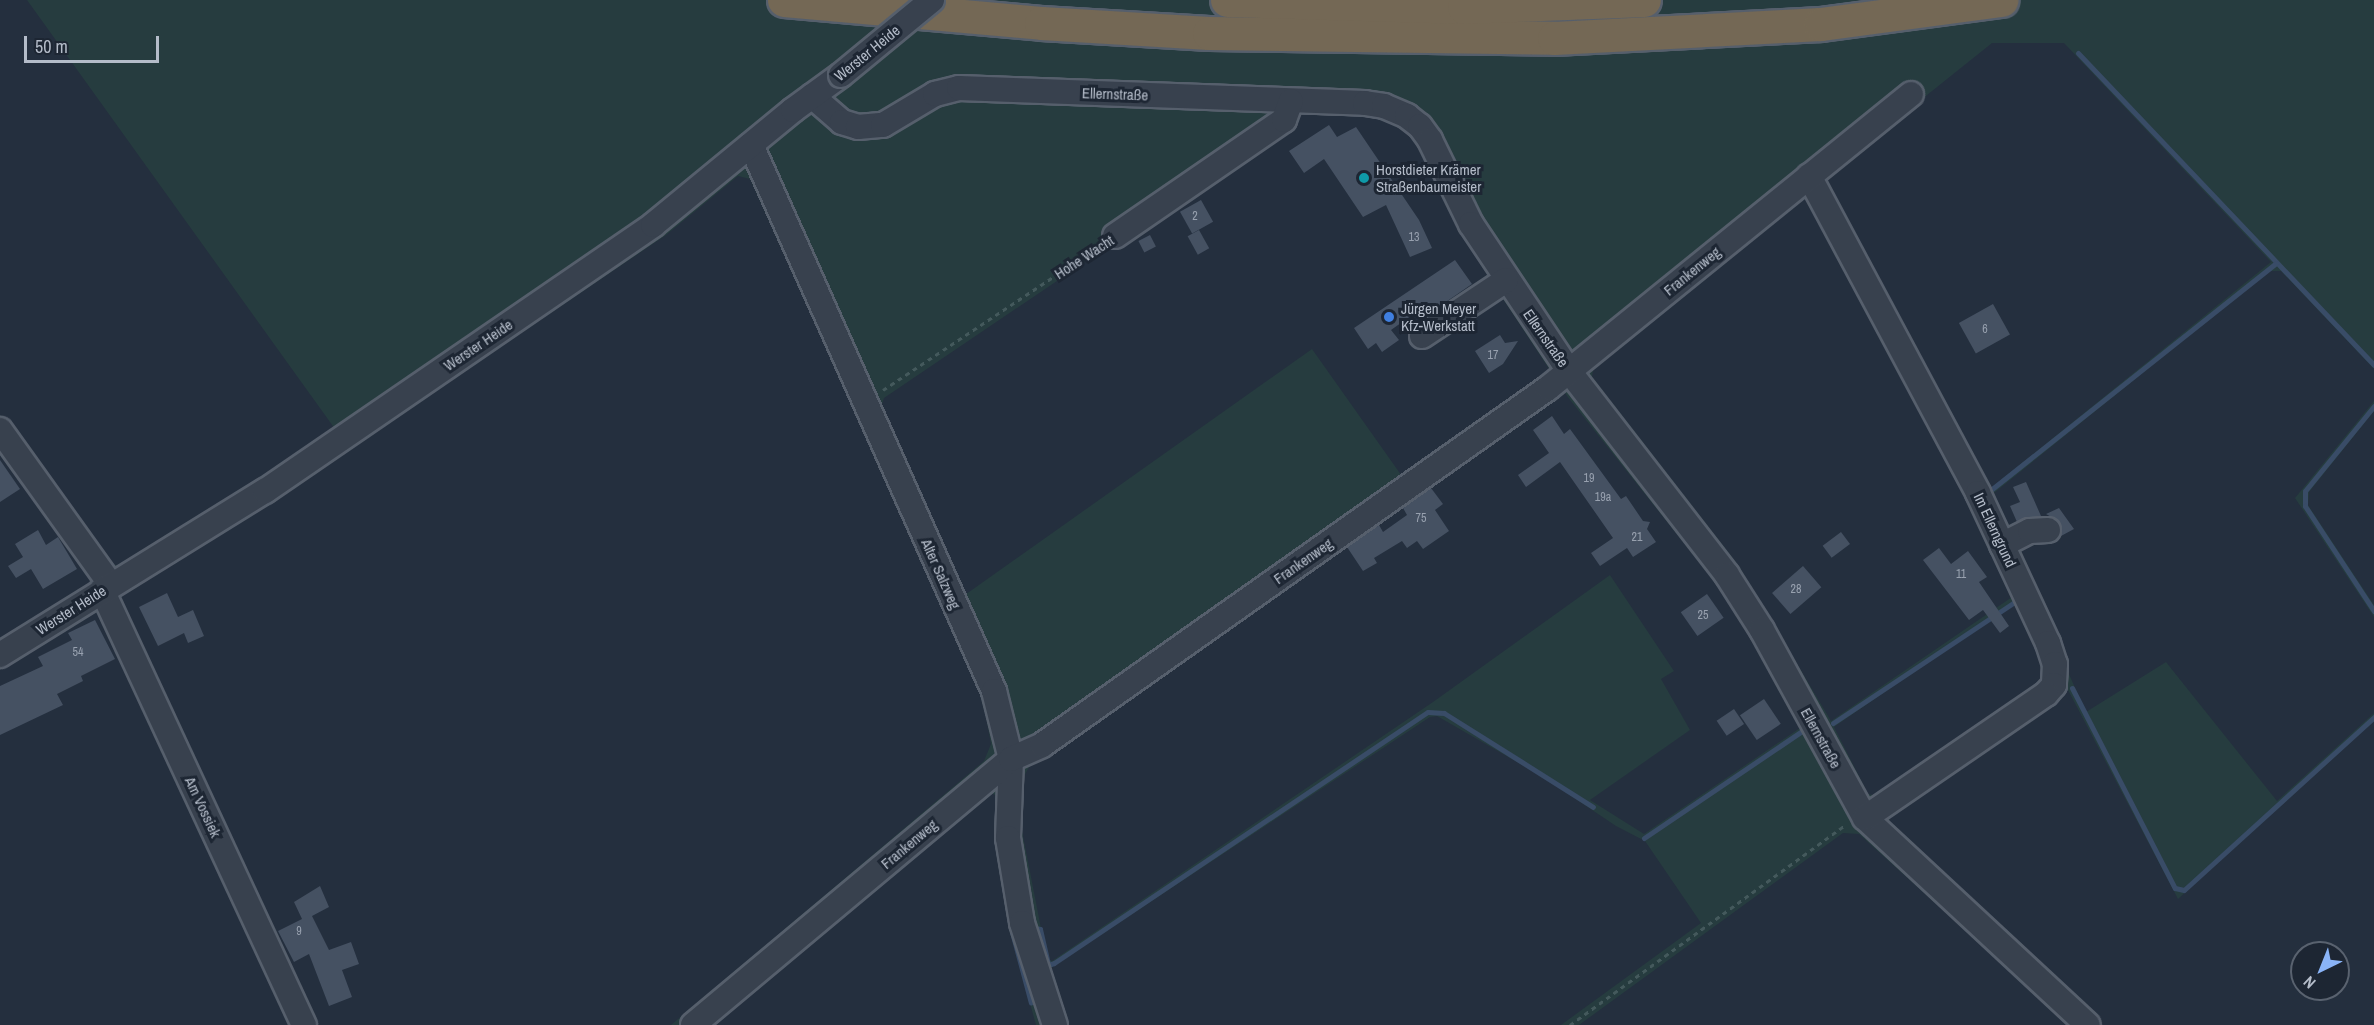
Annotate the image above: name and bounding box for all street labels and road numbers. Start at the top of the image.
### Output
street label: Werster Heide [831,21,903,85]
street label: Ellernstraße [1082,84,1148,104]
street label: Hohe Wacht [1051,231,1117,283]
street label: Frankenweg [1660,243,1724,299]
street label: Ellernstraße [1520,306,1572,370]
street label: Werster Heide [440,315,516,375]
street label: Im Ellerngrund [1970,490,2020,570]
street label: Frankenweg [1270,534,1336,588]
street label: Alter Salzweg [917,536,965,612]
street label: Werster Heide [33,581,109,639]
street label: Ellernstraße [1797,705,1845,771]
street label: Am Vossiek [181,774,225,840]
street label: Frankenweg [877,815,941,873]

